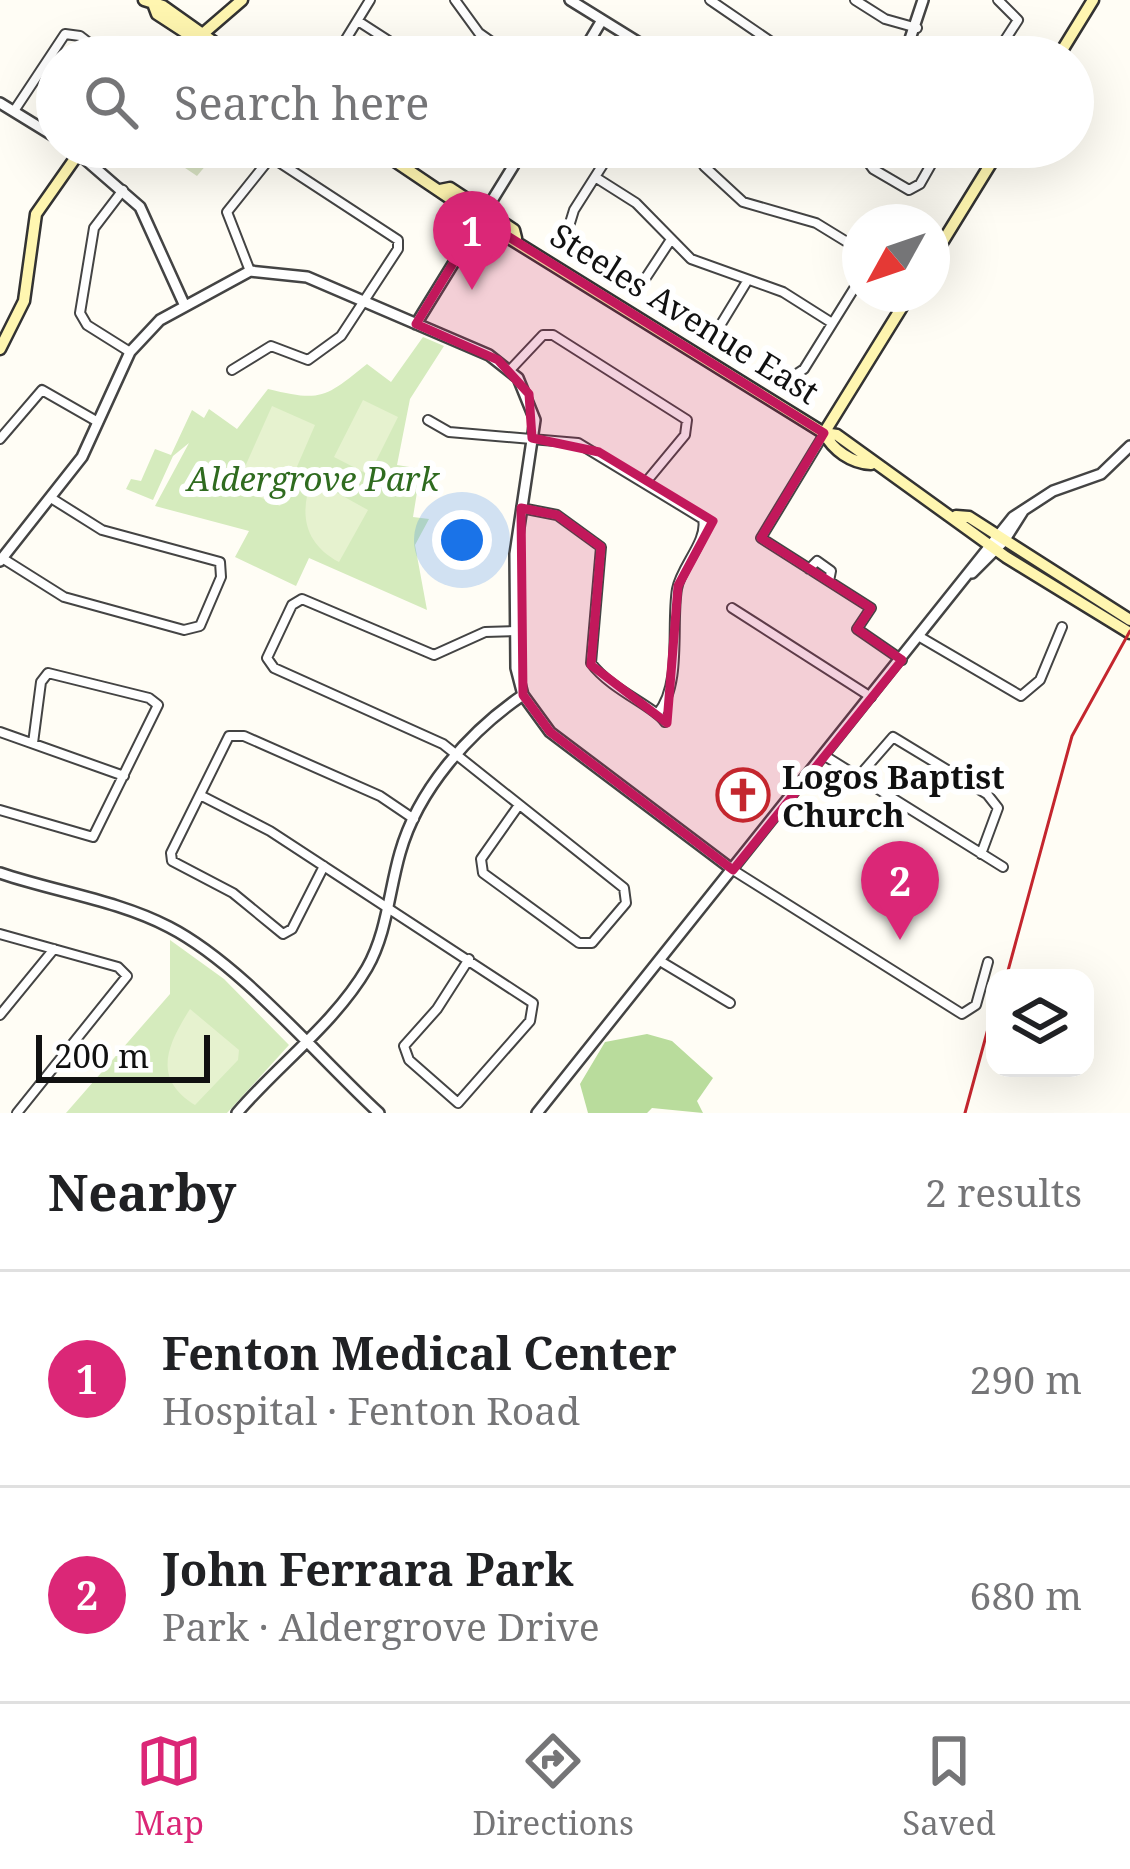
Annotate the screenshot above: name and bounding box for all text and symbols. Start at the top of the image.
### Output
search box [36,36,1094,168]
icon: search [78,69,144,135]
text: Search here [174,72,429,133]
pin: 1 [433,191,511,290]
north arrow [842,204,950,312]
street label: Steeles Avenue East [542,212,828,414]
park label: Aldergrove Park [185,456,440,501]
your location [432,510,492,570]
place label: Logos Baptist Church [782,754,1005,837]
church icon: Logos Baptist Church [715,767,771,823]
pin: 2 [861,841,939,940]
map controls [986,969,1094,1077]
button: layers [986,969,1094,1077]
scale bar [36,1029,210,1082]
text: 200 m [54,1033,149,1078]
text: Nearby [48,1156,236,1226]
text: 2 results [925,1165,1082,1218]
text: Fenton Medical Center [162,1322,677,1383]
text: 1 [76,1352,98,1405]
text: 290 m [970,1352,1082,1405]
text: Hospital · Fenton Road [162,1383,580,1436]
text: John Ferrara Park [162,1538,573,1599]
text: 2 [76,1568,98,1621]
text: 680 m [970,1568,1082,1621]
text: Park · Aldergrove Drive [162,1599,600,1652]
tab: Map [134,1728,204,1845]
tab: Directions [472,1728,634,1845]
tab: Saved [902,1728,996,1845]

